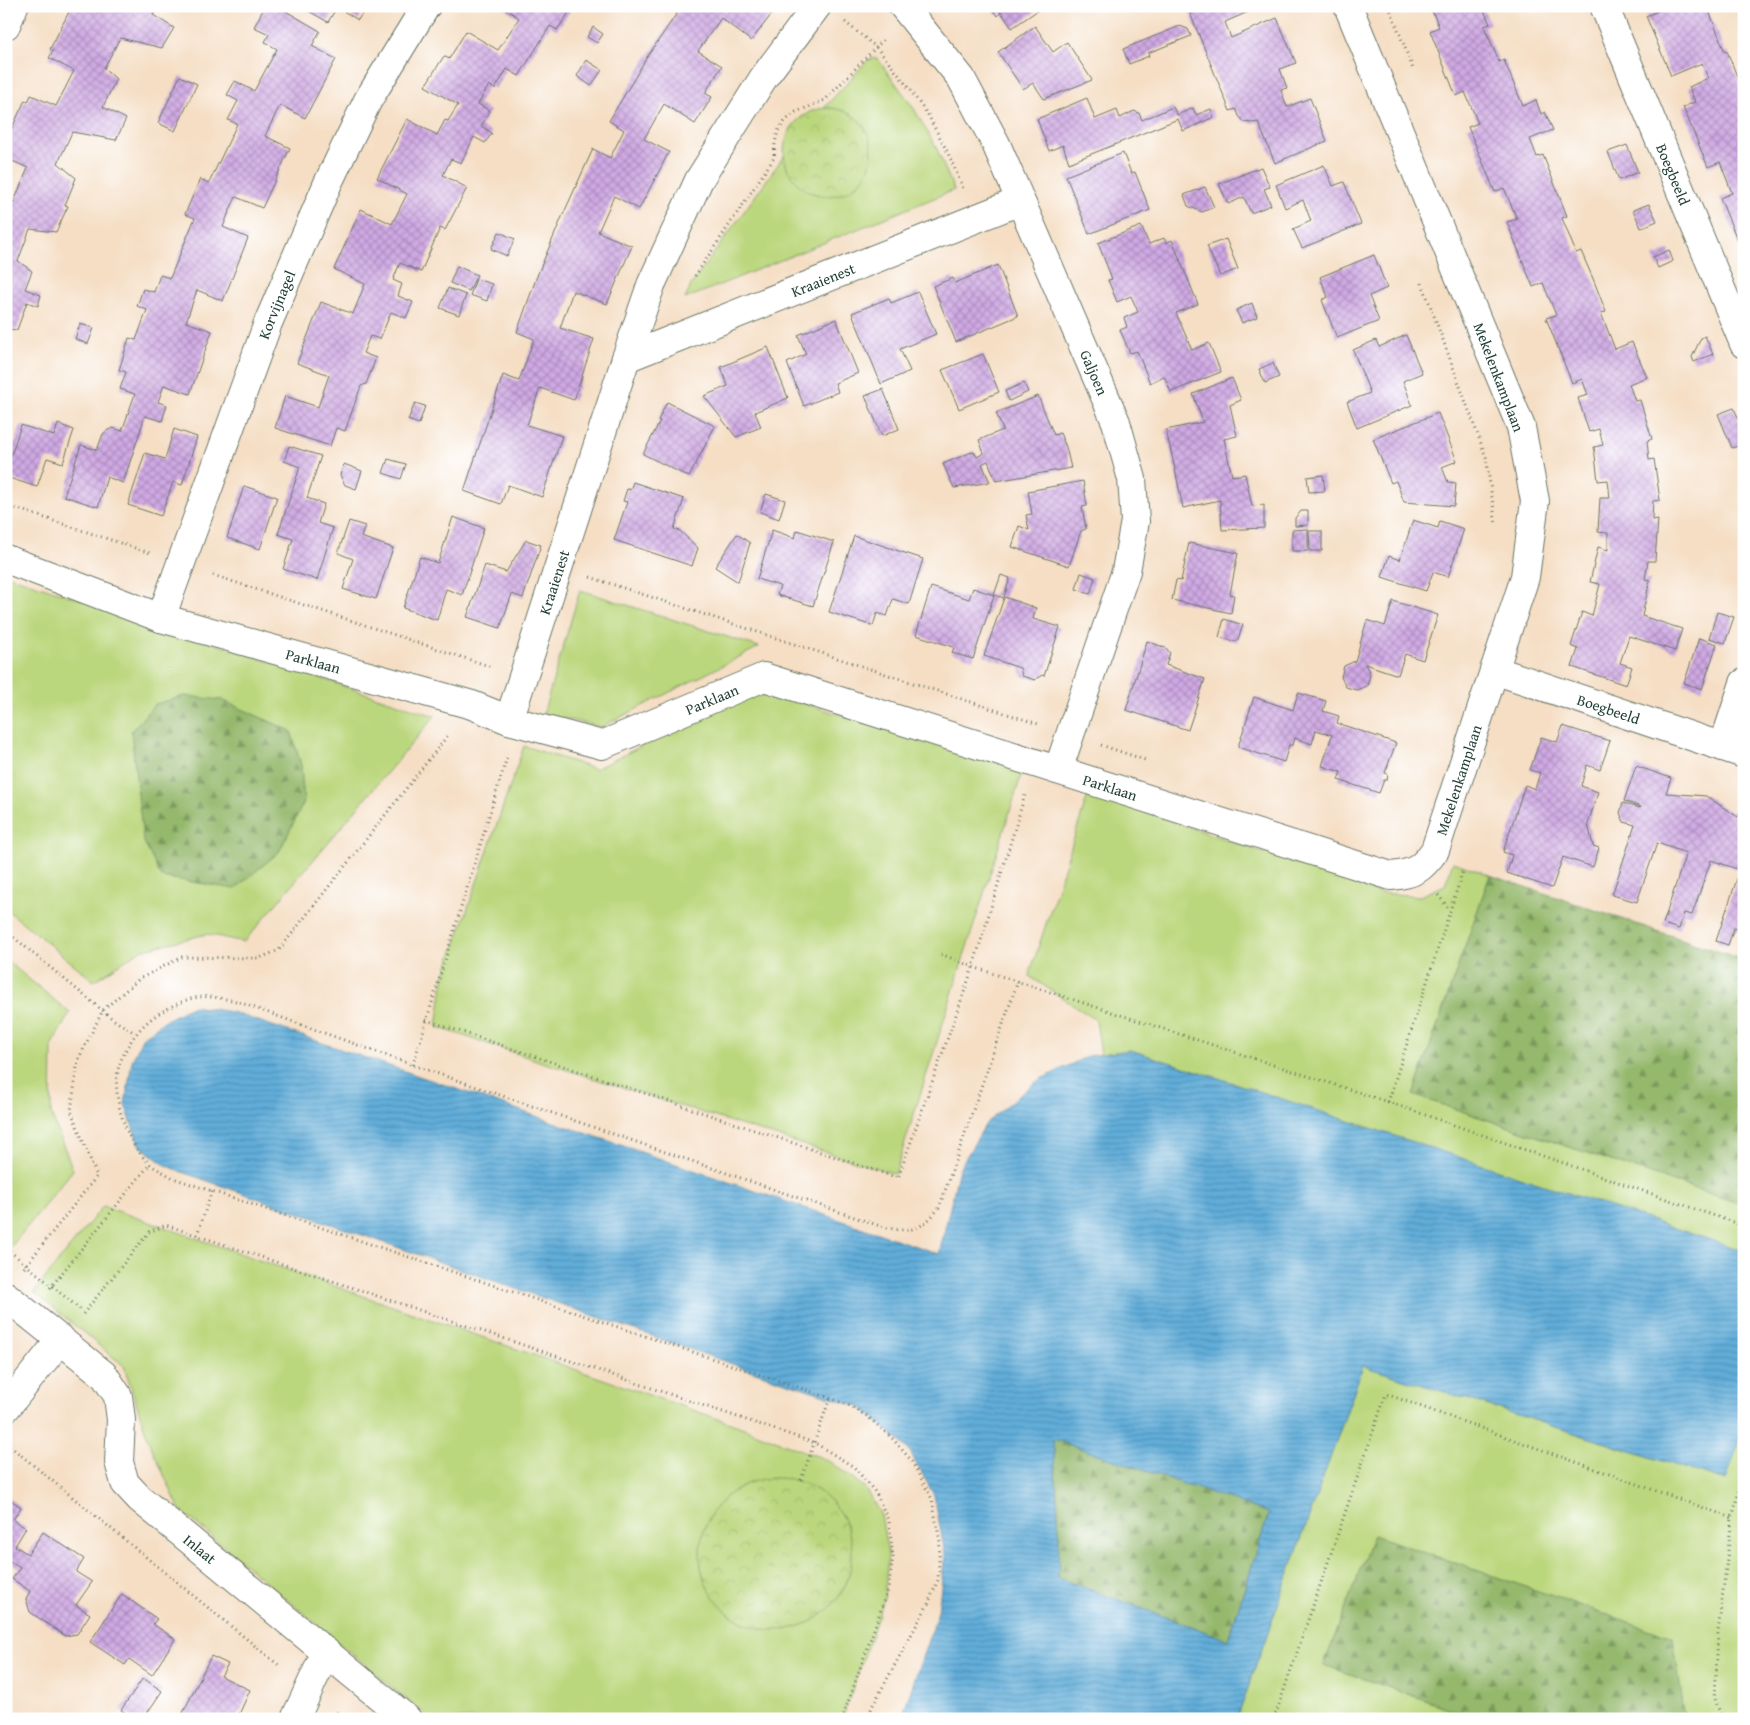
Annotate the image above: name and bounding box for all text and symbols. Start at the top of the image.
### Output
street label: Boegbeeld [1652,140,1696,208]
street label: Kraaienest [788,257,859,302]
street label: Korvijnagel [253,267,300,342]
street label: Mekelenkamplaan [1469,319,1530,435]
street label: Galjoen [1076,347,1114,399]
street label: Kraaienest [533,546,574,617]
street label: Parklaan [284,643,344,678]
street label: Parklaan [682,678,742,719]
street label: Boegbeeld [1575,688,1643,729]
street label: Mekelenkamplaan [1430,721,1486,838]
street label: Parklaan [1080,768,1141,806]
street label: Inlaat [179,1529,222,1569]

